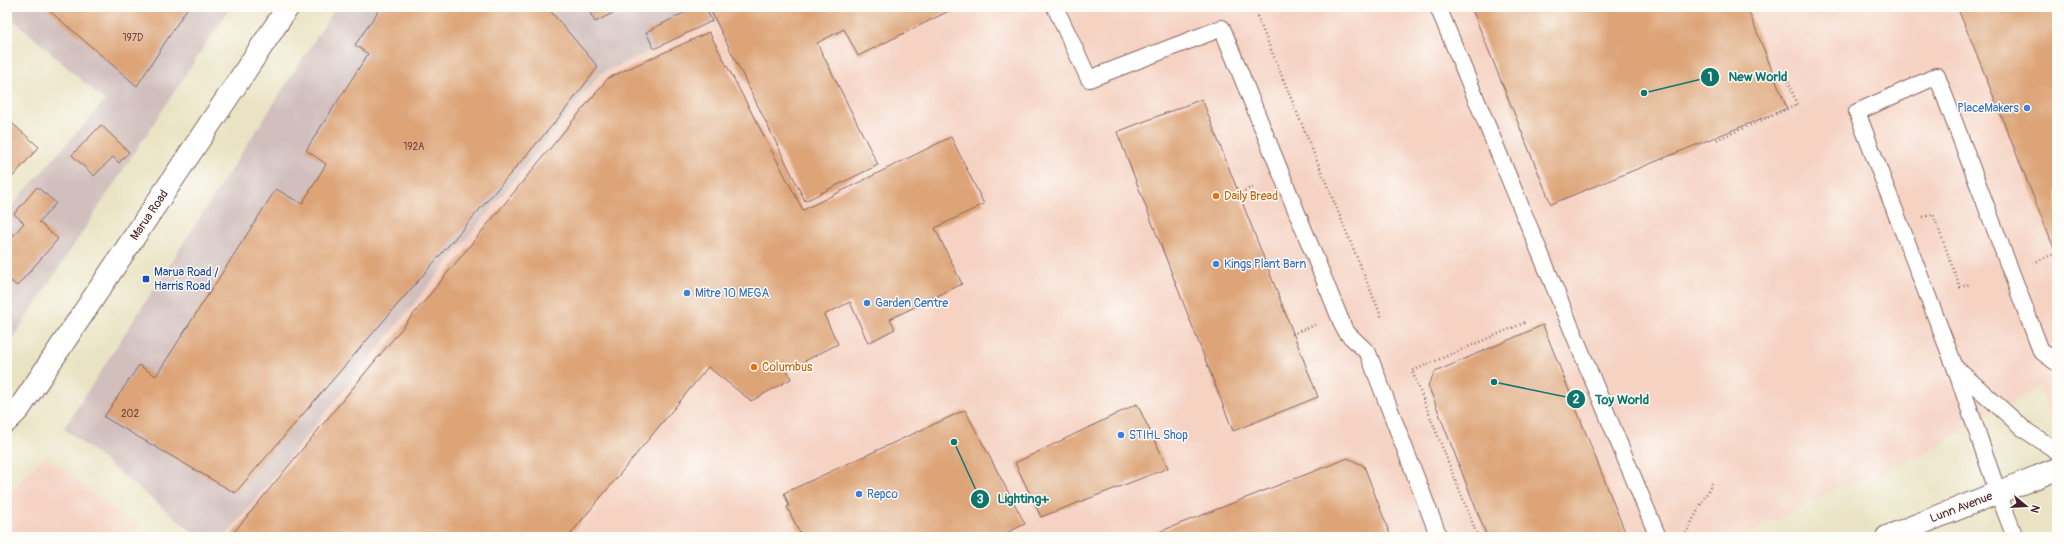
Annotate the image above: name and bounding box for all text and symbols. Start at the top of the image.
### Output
house number: 197D [123,32,143,44]
callout: New World [1700,64,1795,89]
text: New World [1729,69,1787,85]
text: 1 [1708,70,1712,85]
place label: PlaceMakers [1957,101,2020,116]
marker: PlaceMakers [2022,103,2032,113]
house number: 192A [403,141,425,153]
street label: Marua Road [127,187,172,243]
place label: Daily Bread [1224,189,1278,204]
marker: Daily Bread [1211,191,1221,201]
place label: Kings Plant Barn [1224,257,1307,272]
marker: Kings Plant Barn [1211,259,1221,269]
place label: Marua Road / Harris Road [154,265,219,294]
marker: Marua Road / Harris Road [141,274,151,284]
place label: Mitre 10 MEGA [695,286,770,301]
marker: Mitre 10 MEGA [682,288,692,298]
place label: Garden Centre [875,296,948,311]
marker: Garden Centre [862,298,872,308]
place label: Columbus [762,360,813,375]
marker: Columbus [749,362,759,372]
callout: Toy World [1566,387,1657,412]
text: 2 [1573,392,1580,407]
text: Toy World [1594,392,1649,408]
house number: 202 [121,408,139,420]
place label: STIHL Shop [1129,428,1188,443]
marker: STIHL Shop [1116,430,1126,440]
callout: Lighting+ [970,486,1057,511]
north arrow [2006,486,2046,526]
place label: Repco [867,487,899,502]
marker: Repco [854,489,864,499]
street label: Lunn Avenue [1928,489,1995,526]
text: Lighting+ [997,491,1049,507]
text: 3 [977,492,984,507]
text: N [2028,503,2042,515]

